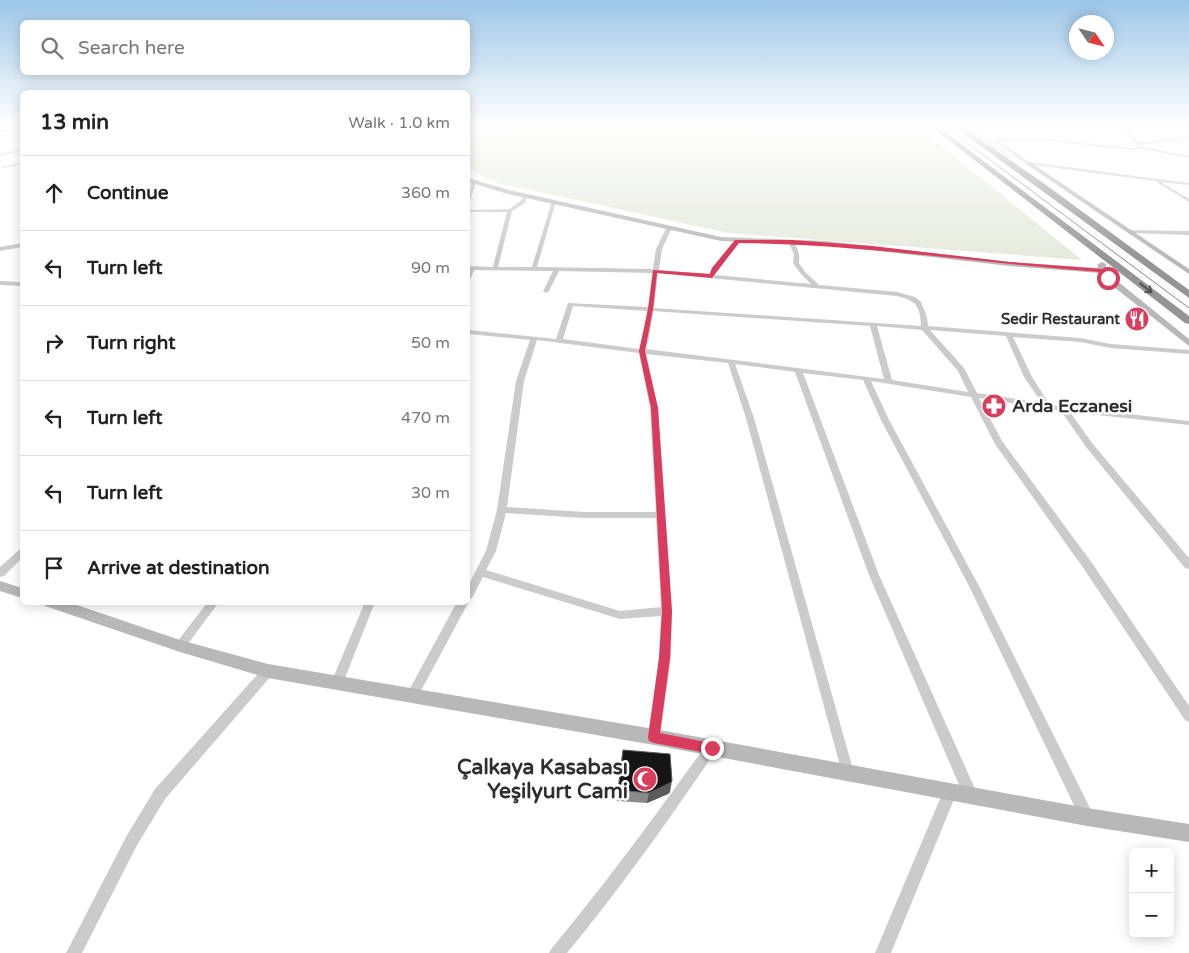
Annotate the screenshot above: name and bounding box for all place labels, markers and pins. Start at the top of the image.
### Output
restaurant icon: Sedir Restaurant [1124,306,1150,332]
place label: Sedir Restaurant [1001,310,1120,328]
pharmacy icon: Arda Eczanesi [981,393,1007,419]
place label: Arda Eczanesi [1012,395,1132,417]
place label: Çalkaya Kasabası Yeşilyurt Cami [457,755,628,804]
mosque icon: Çalkaya Kasabası Yeşilyurt Cami [632,766,658,792]

